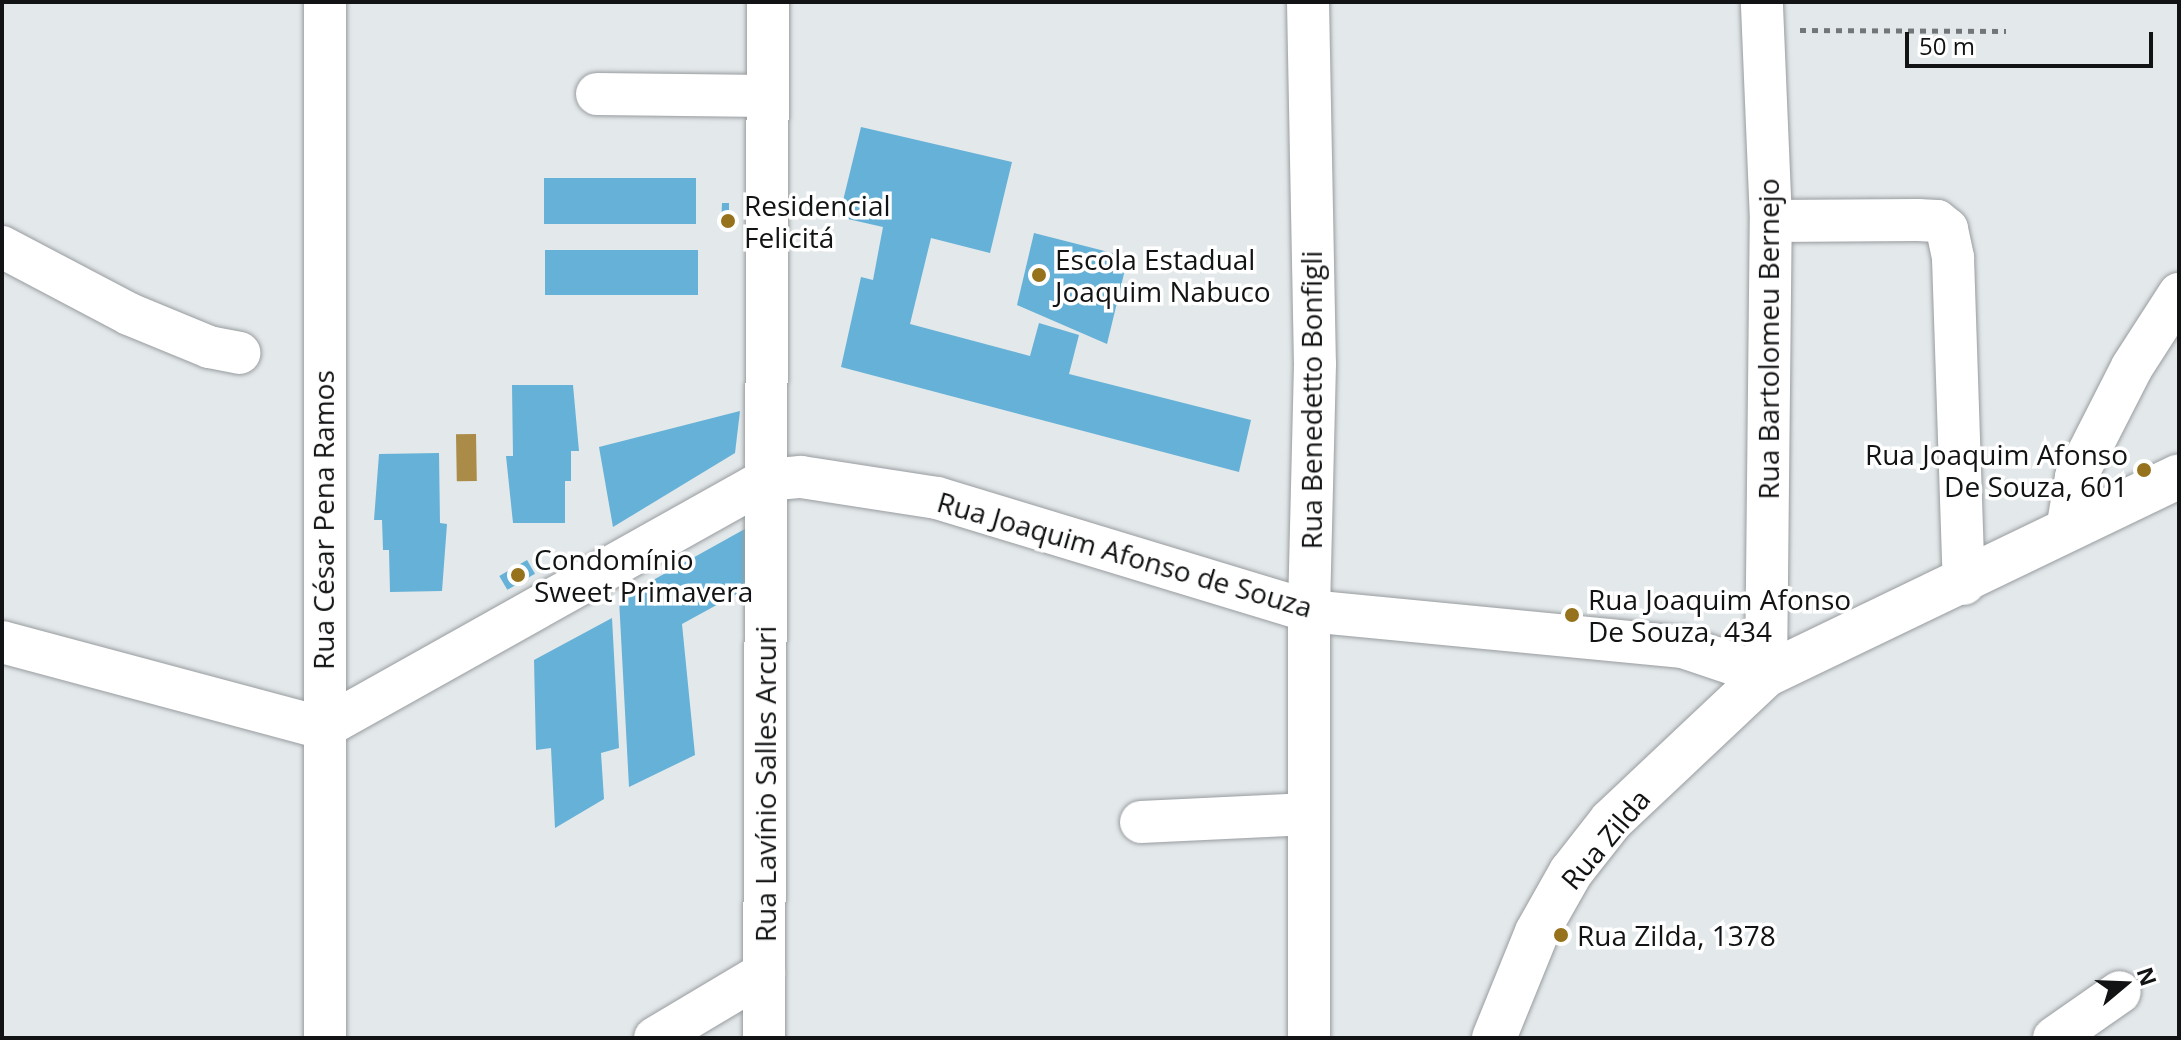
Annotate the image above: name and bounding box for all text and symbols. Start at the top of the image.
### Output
scale bar [1909,16,2157,66]
text: 50 m [1919,29,1975,62]
street label: Rua Bartolomeu Bernejo [1751,178,1785,500]
place label: Residencial Felicitá [744,188,891,254]
marker: Residencial Felicitá [719,212,737,230]
place label: Escola Estadual Joaquim Nabuco [1055,242,1271,308]
street label: Rua Benedetto Bonfigli [1294,251,1328,549]
marker: Escola Estadual Joaquim Nabuco [1030,266,1048,284]
street label: Rua César Pena Ramos [306,370,340,670]
place label: Rua Joaquim Afonso De Souza, 601 [1865,437,2128,503]
marker: Rua Joaquim Afonso De Souza, 601 [2135,461,2153,479]
street label: Rua Joaquim Afonso de Souza [934,484,1316,624]
place label: Condomínio Sweet Primavera [534,542,753,608]
marker: Condomínio Sweet Primavera [509,566,527,584]
place label: Rua Joaquim Afonso De Souza, 434 [1588,582,1851,648]
marker: Rua Joaquim Afonso De Souza, 434 [1563,606,1581,624]
street label: Rua Lavínio Salles Arcuri [748,626,782,942]
street label: Rua Zilda [1554,782,1656,896]
place label: Rua Zilda, 1378 [1577,918,1776,952]
marker: Rua Zilda, 1378 [1552,926,1570,944]
north arrow [2085,944,2165,1024]
text: N [2131,963,2165,990]

